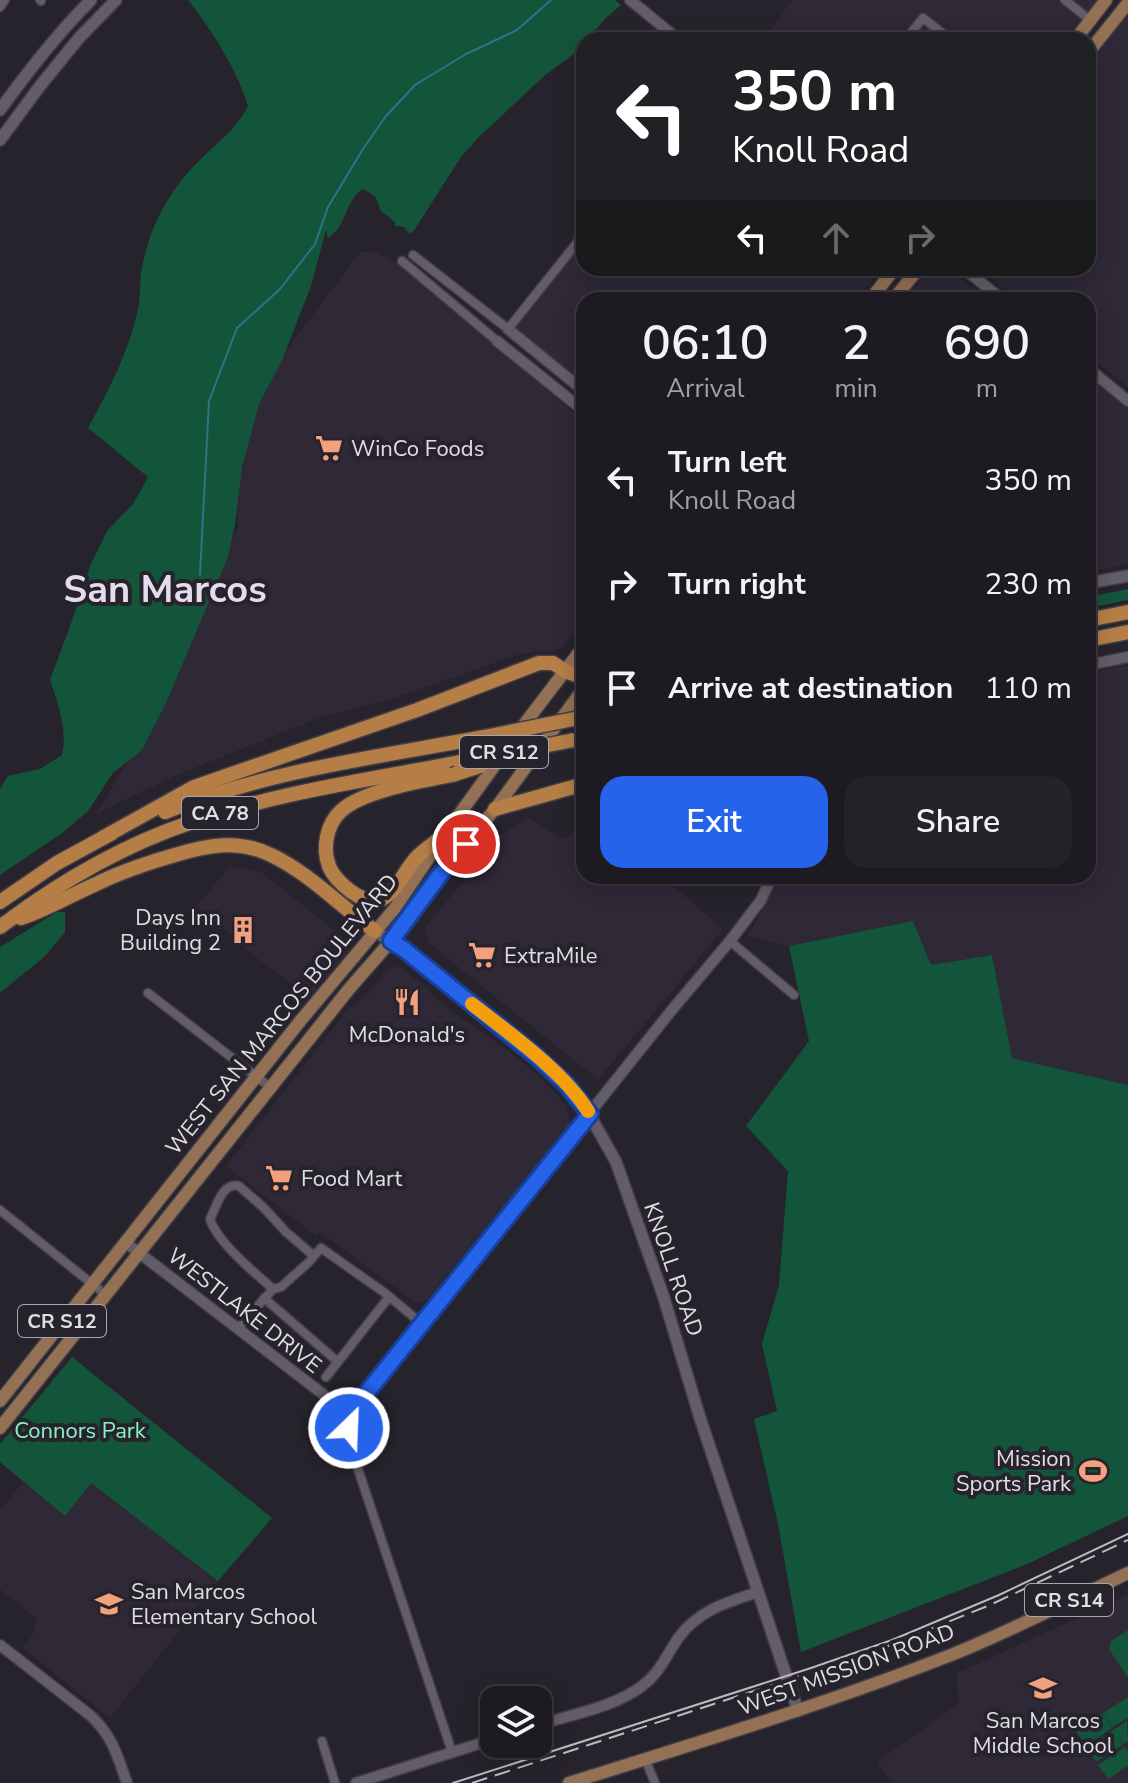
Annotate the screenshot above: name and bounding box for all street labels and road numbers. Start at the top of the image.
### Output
road number: CR S12 [460,736,548,768]
road number: CA 78 [182,797,258,829]
street label: WEST SAN MARCOS BOULEVARD [159,868,405,1161]
street label: KNOLL ROAD [636,1198,710,1340]
street label: WESTLAKE DRIVE [161,1241,328,1380]
road number: CR S12 [18,1305,106,1337]
road number: CR S14 [1025,1584,1113,1616]
street label: WEST MISSION ROAD [734,1617,959,1723]

